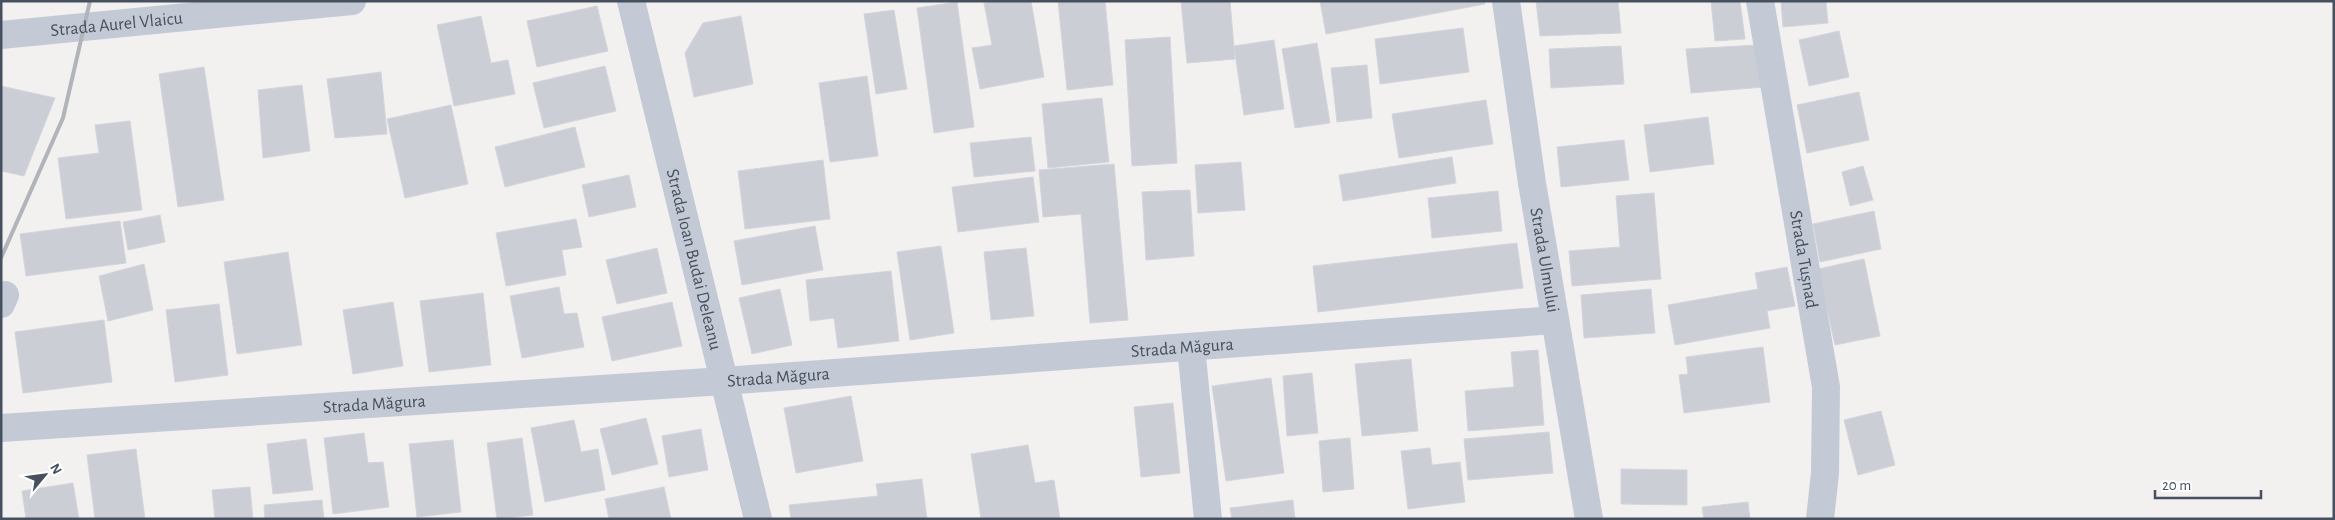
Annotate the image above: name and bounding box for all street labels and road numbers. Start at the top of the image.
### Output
street label: Strada Aurel Vlaicu [50,9,183,40]
street label: Strada Ioan Budai Deleanu [663,167,724,352]
street label: Strada Ulmului [1526,206,1562,314]
street label: Strada Tușnad [1786,209,1820,310]
street label: Strada Măgura [1130,336,1234,361]
street label: Strada Măgura [726,365,830,391]
street label: Strada Măgura [322,392,426,417]

